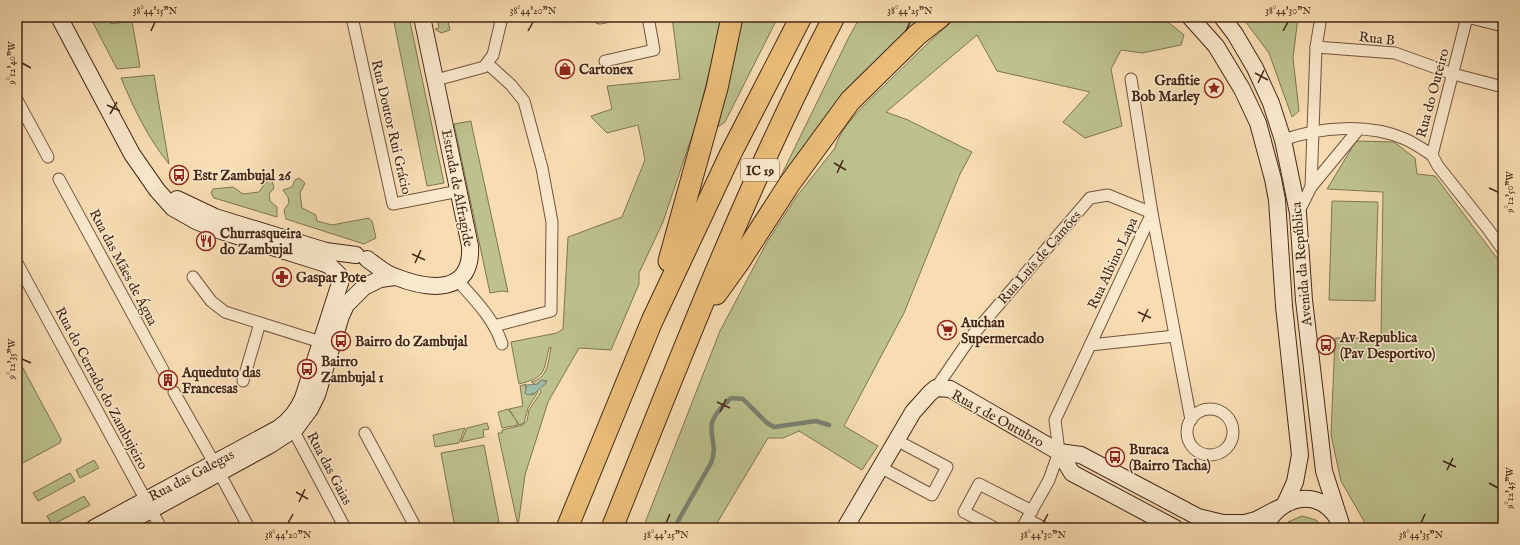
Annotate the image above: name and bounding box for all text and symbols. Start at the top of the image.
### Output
text: 38°44'15"N [133,5,178,18]
text: 38°44'20"N [510,5,557,18]
text: 38°44'25"N [887,5,933,18]
text: 38°44'30"N [1265,5,1311,18]
street label: Rua B [1358,28,1396,50]
text: 9°12'40"W [6,41,19,86]
street label: Rua do Outeiro [1412,46,1454,140]
street label: Rua Doutor Rui Grácio [367,58,415,197]
shop icon: Cartonex [554,58,576,80]
place label: Cartonex [579,61,633,79]
place label: Grafitie Bob Marley [1131,72,1201,106]
place icon: Grafitie Bob Marley [1203,77,1225,99]
street label: Estrada de Alfragide [437,128,477,249]
road number: IC 19 [741,159,779,181]
bus stop icon: Estr Zambujal 26 [168,164,190,186]
place label: Estr Zambujal 26 [193,167,292,185]
text: 9°12'50"W [1504,171,1517,214]
street label: Avenida da República [1288,200,1316,328]
street label: Rua das Mães de Água [85,206,163,330]
street label: Rua Luís de Camões [994,207,1085,308]
street label: Rua Albino Lapa [1084,214,1142,312]
place label: Churrasqueira do Zambujal [220,225,302,259]
restaurant icon: Churrasqueira do Zambujal [195,230,217,252]
pharmacy icon: Gaspar Pote [271,266,293,288]
place label: Gaspar Pote [296,269,367,287]
street label: Rua do Cerrado do Zambujeiro [51,304,152,473]
place label: Auchan Supermercado [960,314,1044,348]
supermarket icon: Auchan Supermercado [936,319,958,341]
place label: Av Republica (Pav Desportivo) [1339,329,1436,363]
bus stop icon: Bairro do Zambujal [330,330,352,352]
place label: Bairro do Zambujal [355,333,469,351]
bus stop icon: Av Republica (Pav Desportivo) [1315,334,1337,356]
text: 9°12'35"W [6,338,19,380]
place label: Bairro Zambujal 1 [321,353,384,387]
bus stop icon: Bairro Zambujal 1 [296,358,318,380]
place label: Aqueduto das Francesas [181,364,261,398]
building icon: Aqueduto das Francesas [157,369,179,391]
street label: Rua 5 de Outubro [948,386,1047,452]
street label: Rua das Gaias [302,429,356,508]
place label: Buraca (Bairro Tacha) [1129,441,1211,475]
street label: Rua das Galegas [146,446,237,506]
bus stop icon: Buraca (Bairro Tacha) [1104,446,1126,468]
text: 9°12'45"W [1504,467,1517,510]
text: 38°44'20"N [265,529,312,542]
text: 38°44'25"N [643,529,689,542]
text: 38°44'30"N [1020,529,1066,542]
text: 38°44'35"N [1399,529,1444,542]

